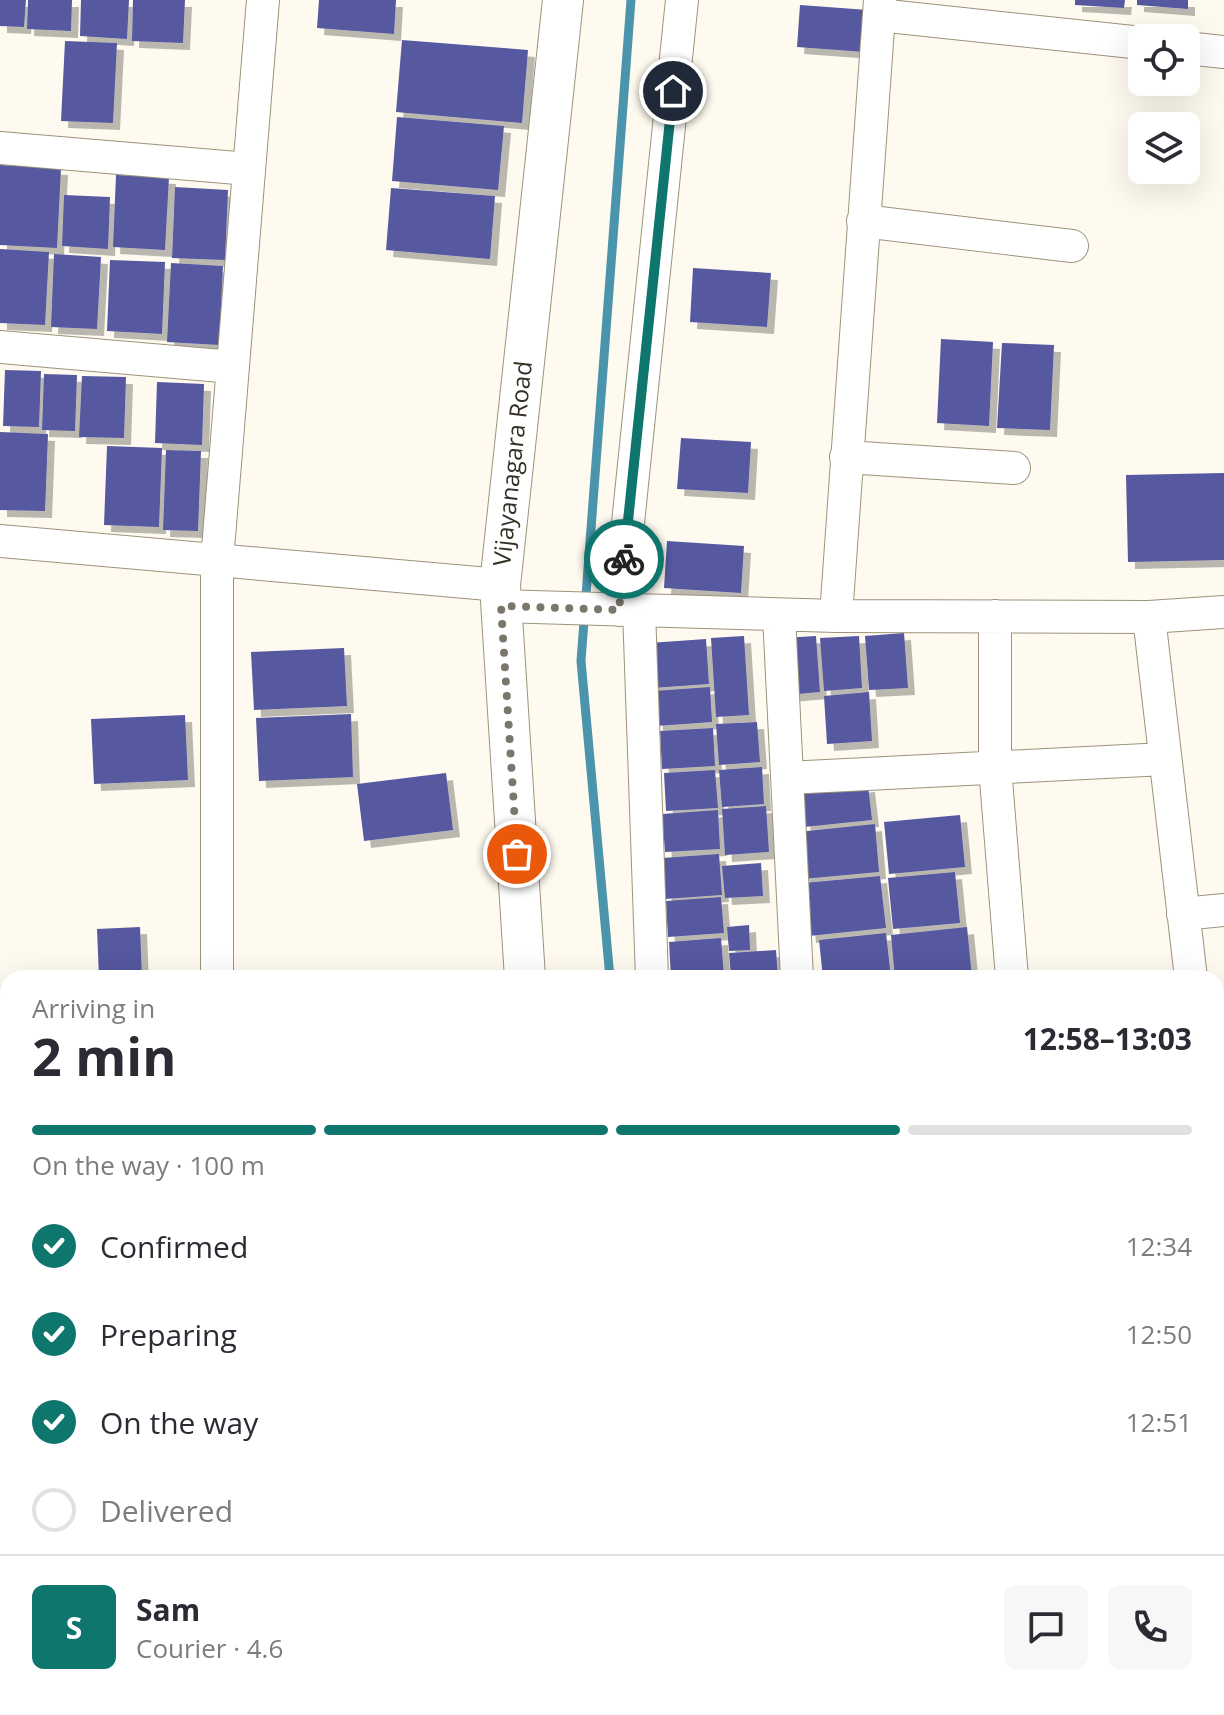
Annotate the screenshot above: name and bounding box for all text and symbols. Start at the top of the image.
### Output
map controls [1128,24,1200,184]
button: locate [1128,24,1200,96]
pin [639,57,707,125]
icon: home [651,69,695,113]
button: layers [1128,112,1200,184]
street label: Vijayanagara Road [484,359,539,568]
courier [584,519,664,599]
icon: bike [602,537,646,581]
pin [483,820,551,888]
icon: bag [495,832,539,876]
text: Arriving in [32,990,155,1026]
text: 12:58–13:03 [1023,1018,1192,1059]
text: 2 min [32,1020,176,1091]
text: On the way · 100 m [32,1147,265,1183]
icon: check [32,1224,76,1268]
text: Confirmed [100,1226,248,1267]
text: 12:34 [1126,1228,1192,1264]
icon: check [32,1312,76,1356]
text: Preparing [100,1314,237,1355]
text: 12:50 [1126,1316,1192,1352]
icon: check [32,1400,76,1444]
text: On the way [100,1402,258,1443]
text: 12:51 [1126,1404,1192,1440]
text: Delivered [100,1490,233,1531]
button: chat [1004,1585,1088,1669]
button: phone [1108,1585,1192,1669]
text: Sam [136,1589,200,1630]
text: S [66,1607,82,1648]
text: Courier · 4.6 [136,1630,283,1666]

